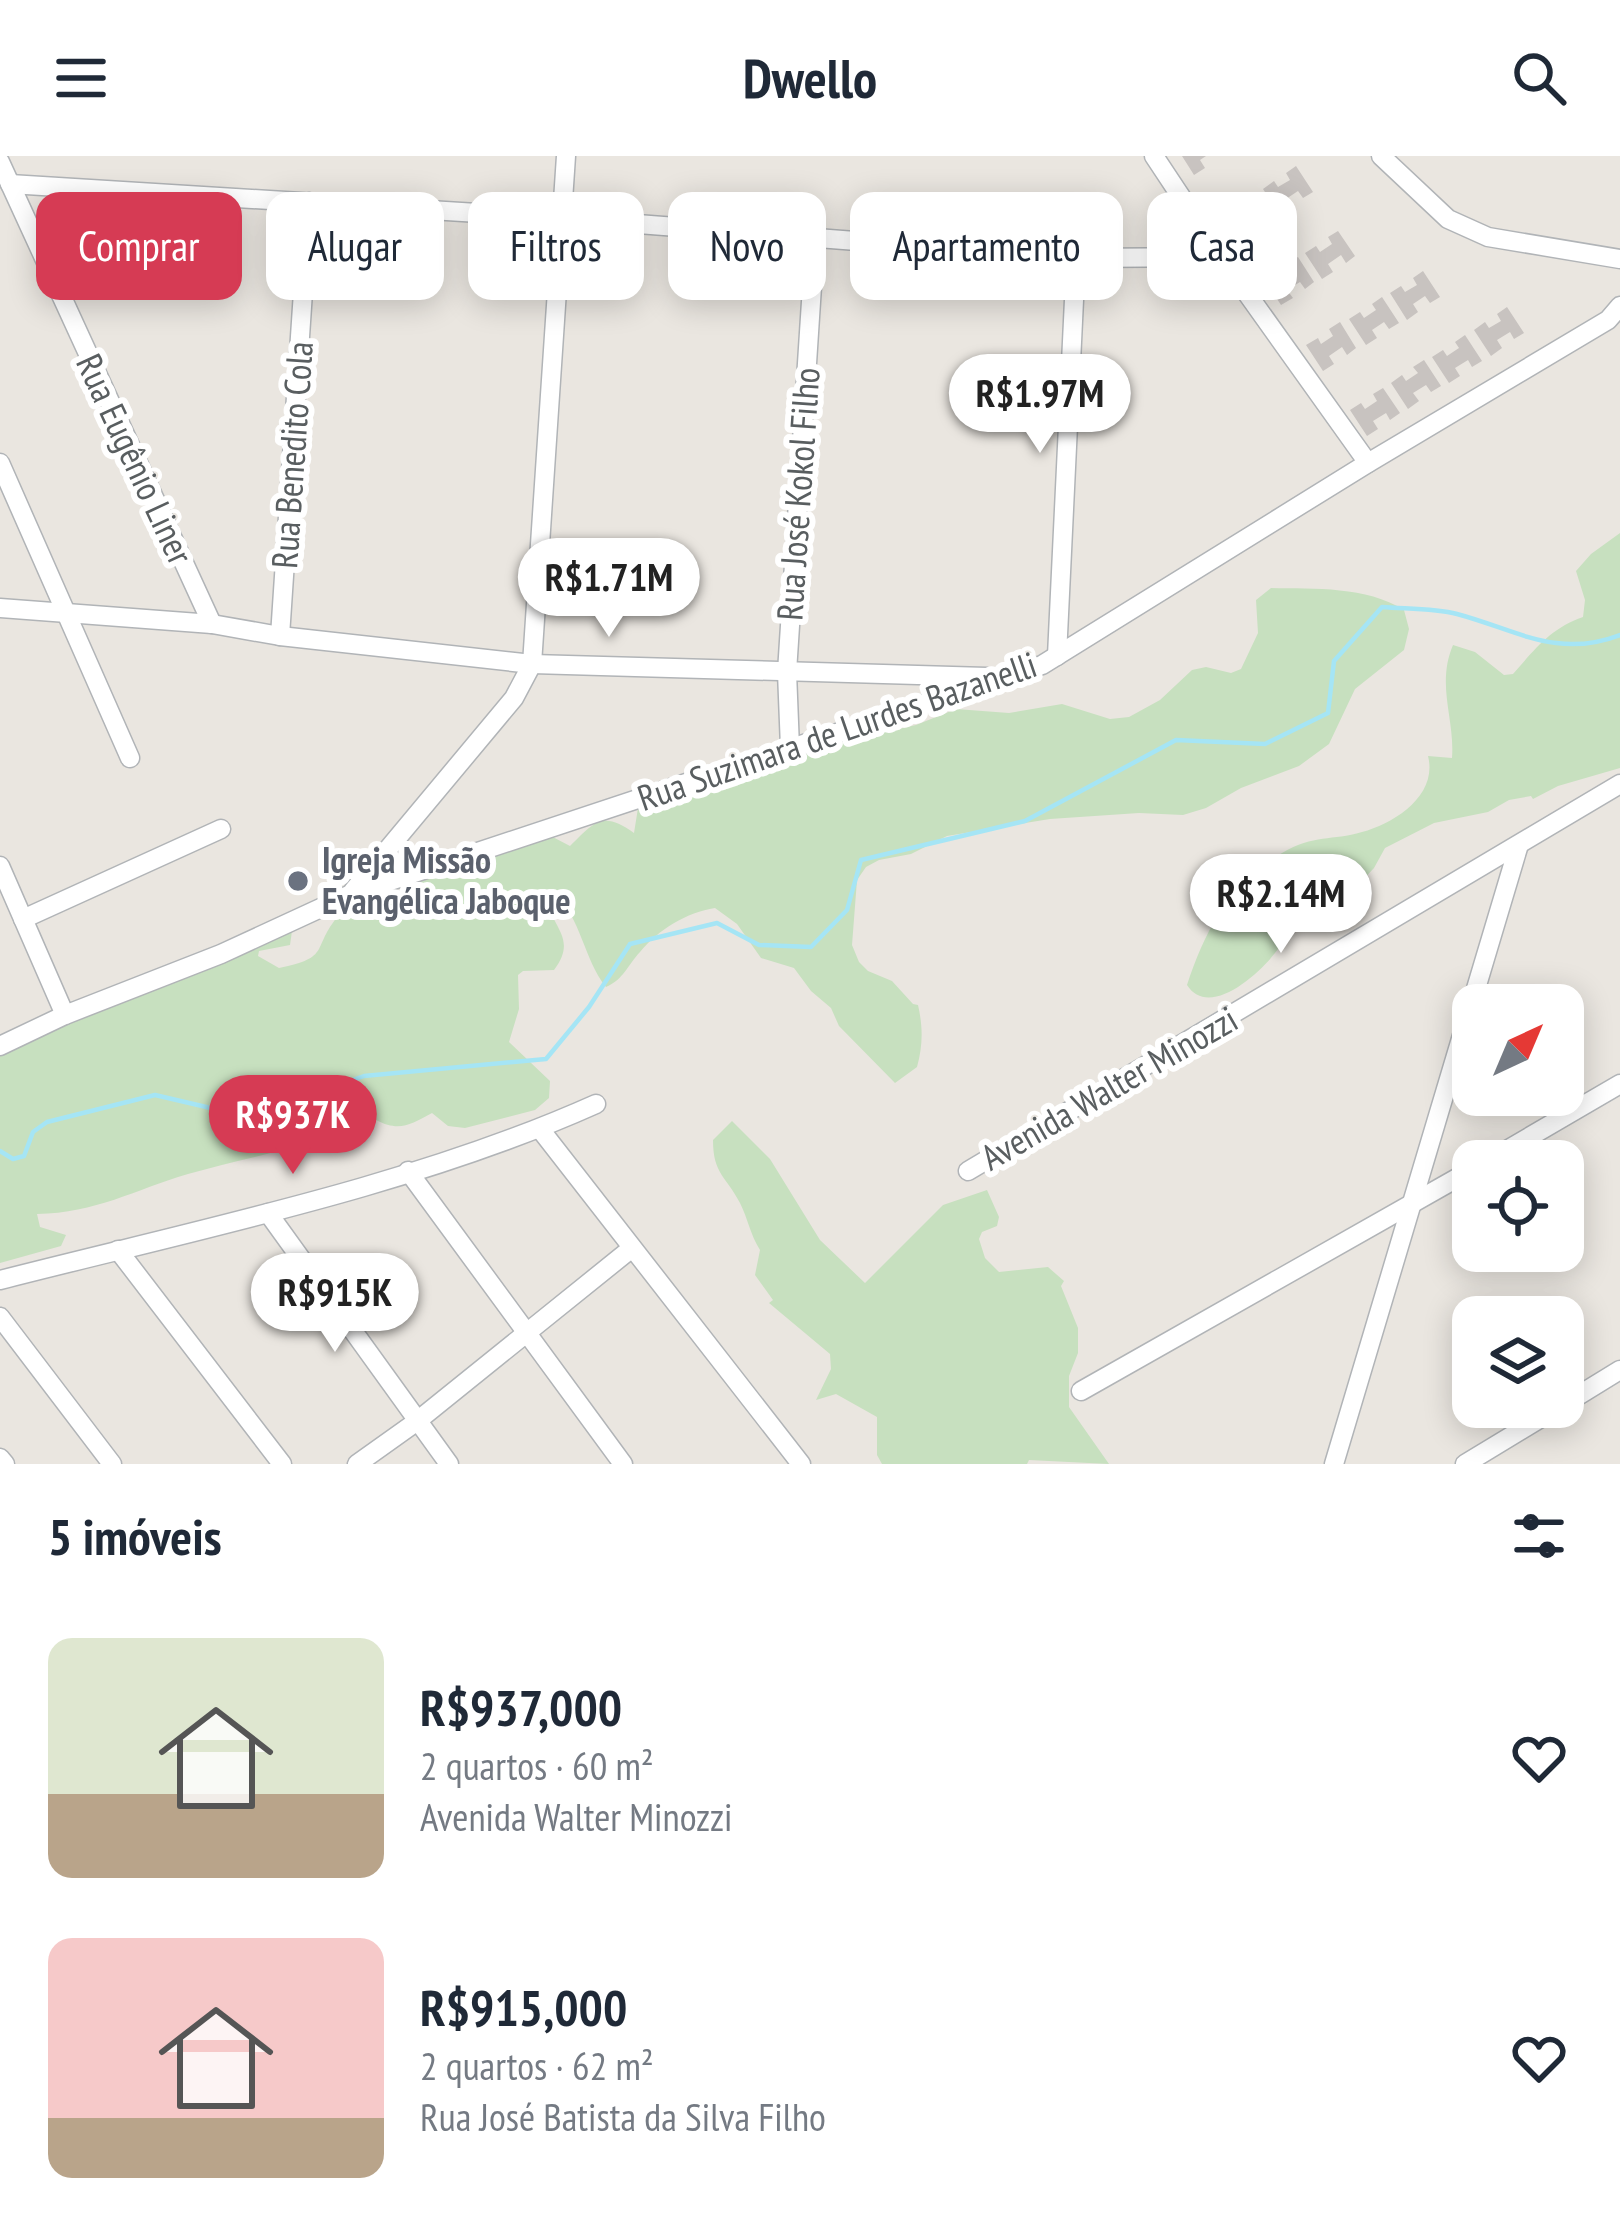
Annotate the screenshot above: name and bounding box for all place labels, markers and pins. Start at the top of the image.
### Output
pin: R$1.97M [929,354,1151,456]
pin: R$1.71M [498,538,720,640]
place label: Igreja Missão Evangélica Jaboque [322,836,571,924]
pin: R$2.14M [1170,854,1392,956]
marker: Igreja Missão Evangélica Jaboque [285,868,311,894]
pin: R$937K [195,1075,391,1177]
pin: R$915K [237,1253,433,1355]

